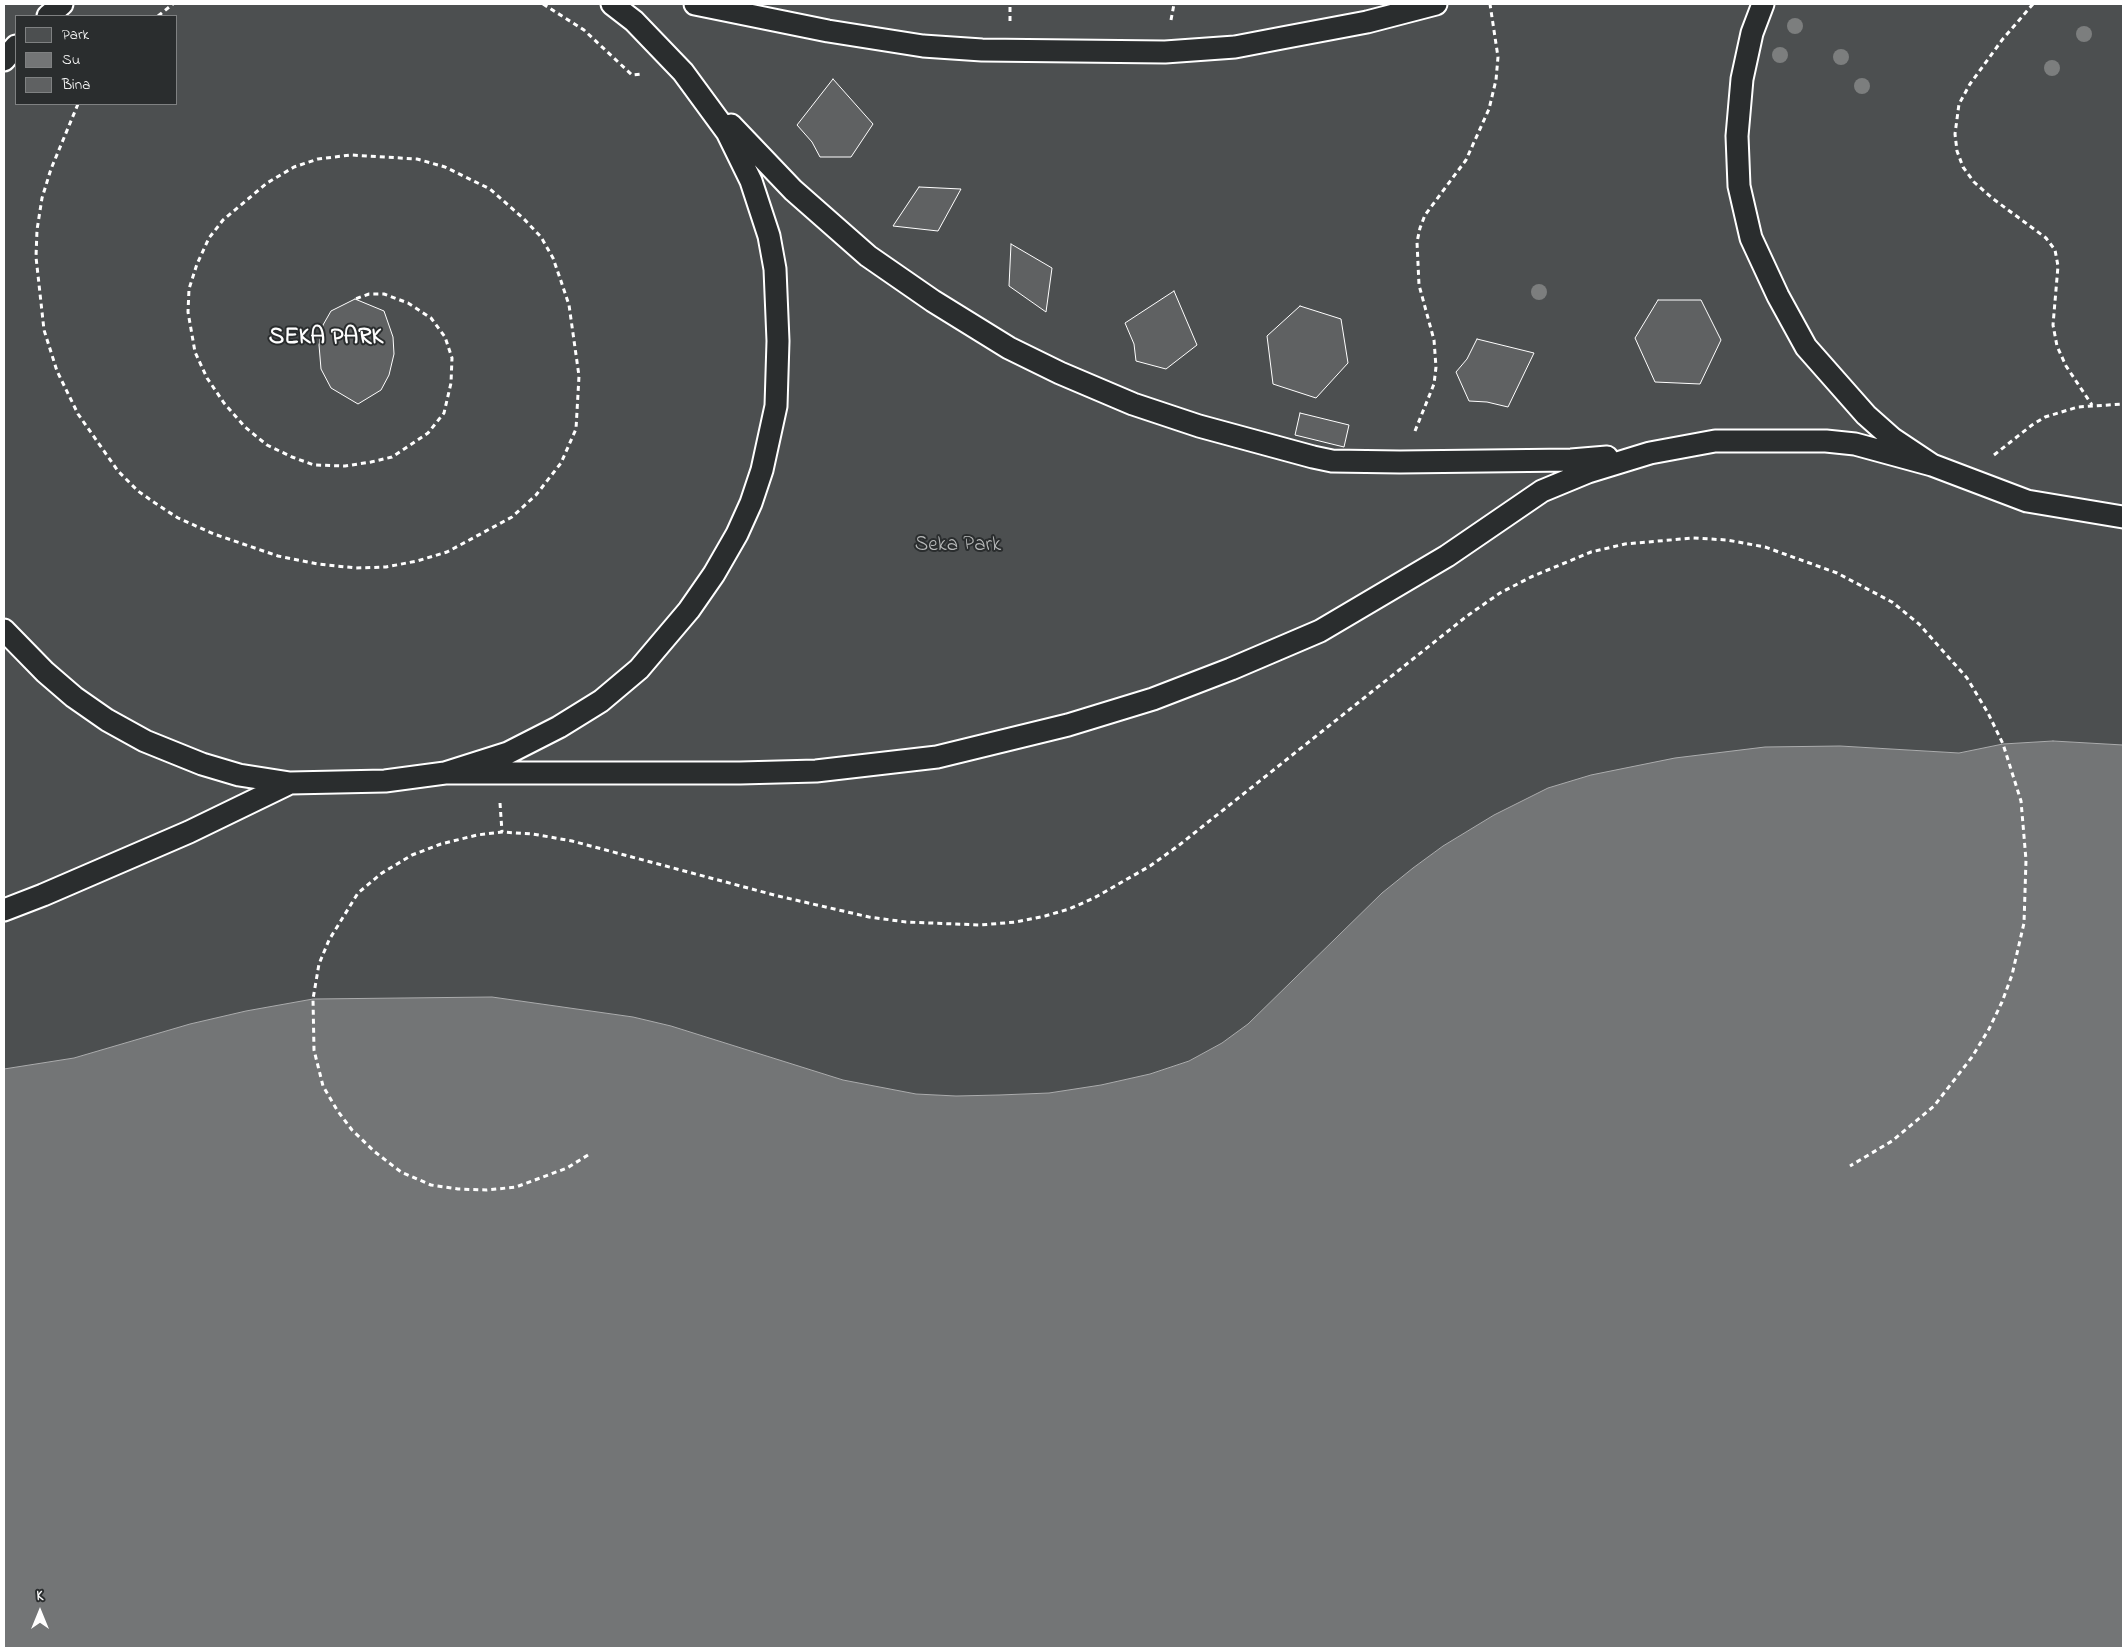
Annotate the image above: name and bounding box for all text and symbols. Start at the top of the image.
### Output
legend [15,15,178,105]
text: Park [62,24,89,46]
text: Su [62,49,80,71]
text: Bina [62,74,90,96]
district label: SEKA PARK [269,325,383,353]
park label: Seka Park [915,534,1001,560]
text: K [37,1586,43,1607]
north arrow [15,1587,65,1637]

